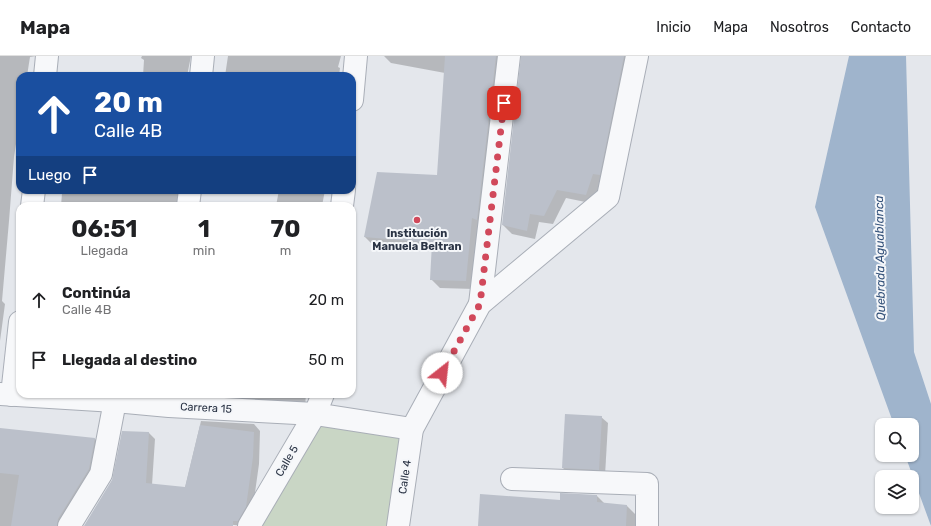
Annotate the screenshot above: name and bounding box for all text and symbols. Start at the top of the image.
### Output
text: Mapa [20,16,70,39]
text: Inicio [656,19,691,36]
text: Mapa [713,19,748,36]
text: Nosotros [770,19,829,36]
text: Contacto [851,19,911,36]
text: 20 m [94,86,163,119]
pin [487,86,521,120]
icon: ahead [28,88,80,140]
icon: arrive [493,92,515,114]
text: Calle 4B [94,120,162,142]
icon: arrive [79,164,101,186]
text: Luego [28,166,71,184]
water label: Quebrada Aguablanca [872,195,888,321]
text: 06:51 [71,215,137,243]
text: 1 [198,215,210,243]
text: 70 [271,215,301,243]
marker: Institución Manuela Beltran [412,215,422,225]
place label: Institución Manuela Beltran [372,227,462,253]
text: Llegada [81,243,128,258]
text: min [193,243,215,258]
text: m [280,243,291,258]
text: Continúa [62,284,131,302]
icon: ahead [28,289,50,311]
text: 20 m [309,291,344,309]
text: Calle 4B [62,302,111,317]
icon: arrive [28,349,50,371]
text: Llegada al destino [62,351,197,369]
text: 50 m [309,351,344,369]
position arrow [421,352,463,394]
street label: Carrera 15 [180,400,233,416]
map controls [875,418,919,514]
button: search [875,418,919,462]
street label: Calle 5 [273,443,301,479]
street label: Calle 4 [396,459,414,495]
button: layers [875,470,919,514]

